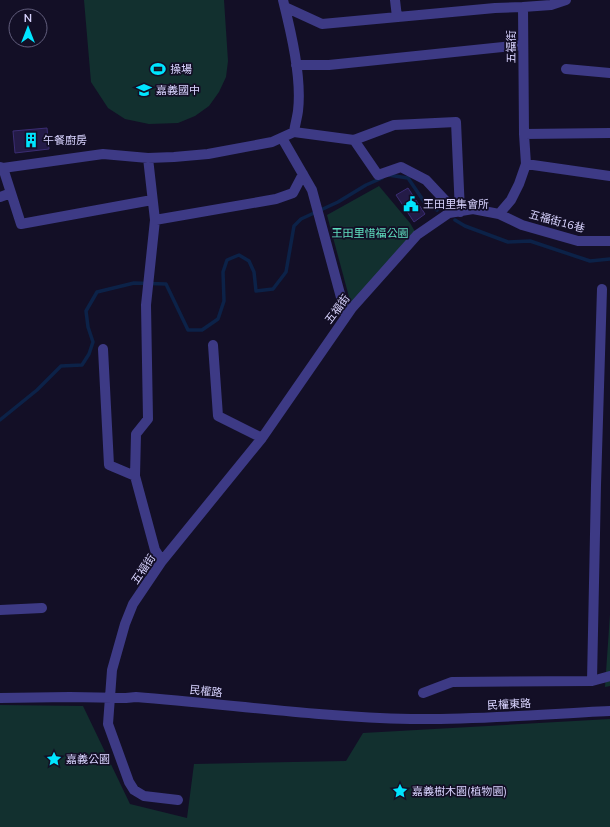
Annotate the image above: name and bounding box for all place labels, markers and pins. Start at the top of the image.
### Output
sports icon: 操場 [149,60,167,78]
place label: 操場 [170,62,192,76]
school or university icon: 嘉義國中 [135,81,153,99]
place label: 嘉義國中 [156,83,200,97]
building icon: 午餐廚房 [22,131,40,149]
place label: 午餐廚房 [43,133,87,147]
public building icon: 王田里集會所 [402,195,420,213]
place label: 王田里集會所 [423,197,489,211]
place icon: 嘉義公園 [45,750,63,768]
place label: 嘉義公園 [66,752,110,766]
place icon: 嘉義樹木園(植物園) [391,782,409,800]
place label: 嘉義樹木園(植物園) [412,784,507,798]

